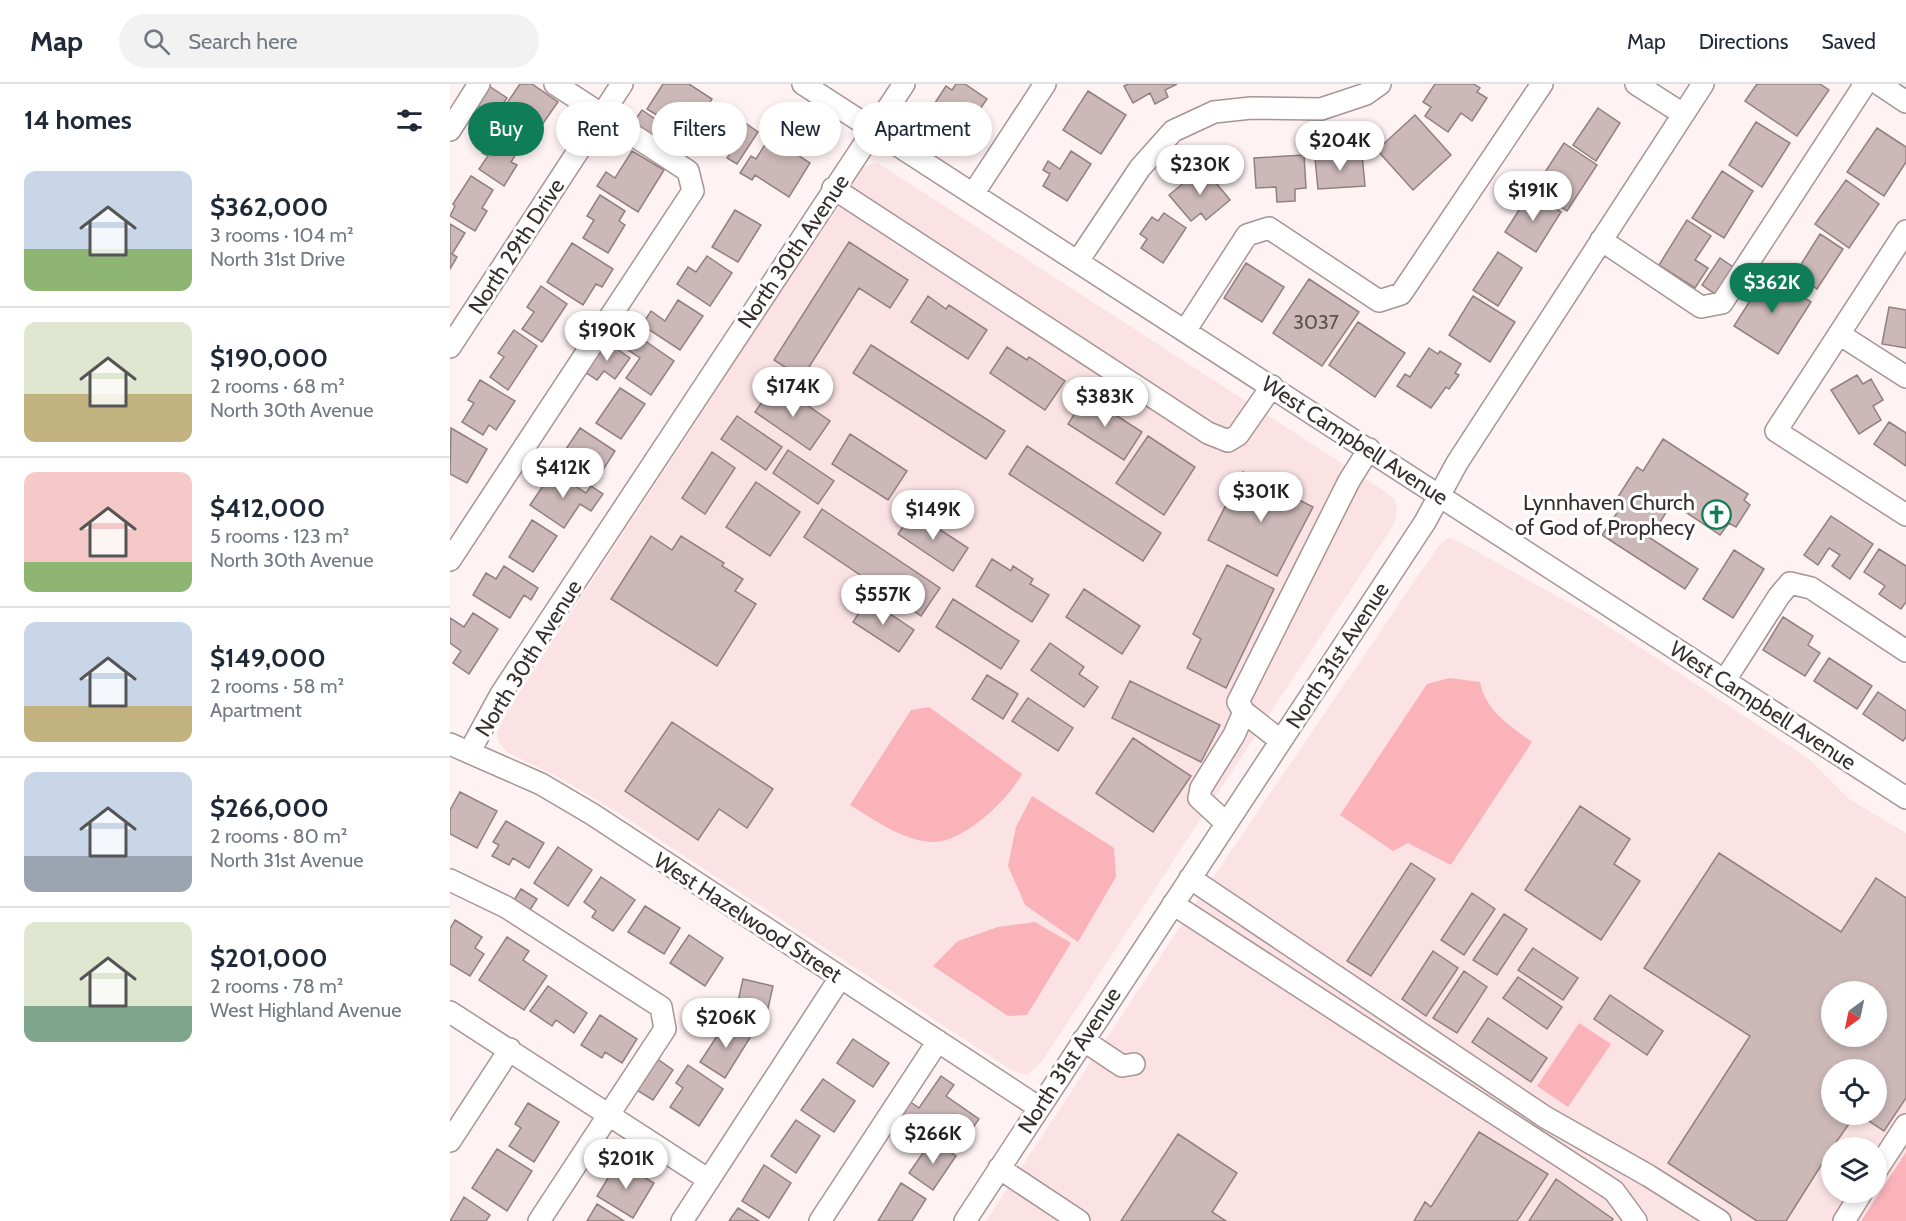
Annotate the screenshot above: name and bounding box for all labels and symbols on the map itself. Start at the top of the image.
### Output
pin: $204K [1298,121,1382,172]
pin: $230K [1158,145,1242,196]
street label: North 30th Avenue [732,169,855,333]
pin: $191K [1491,171,1575,222]
street label: North 29th Drive [463,173,570,319]
pin: $362K [1730,263,1814,314]
house number: 3037 [1293,310,1339,334]
pin: $190K [565,311,649,362]
pin: $174K [751,367,835,418]
street label: West Campbell Avenue [1256,370,1453,511]
pin: $383K [1063,377,1147,428]
pin: $412K [521,448,605,499]
pin: $301K [1219,472,1303,523]
place label: Lynnhaven Church of God of Prophecy [1515,489,1695,541]
pin: $149K [891,490,975,541]
church icon: Lynnhaven Church of God of Prophecy [1700,499,1732,531]
street label: North 30th Avenue [469,575,588,742]
pin: $557K [841,575,925,626]
street label: North 31st Avenue [1280,577,1395,733]
street label: West Campbell Avenue [1664,635,1861,776]
street label: West Hazelwood Street [649,847,847,989]
north arrow [1821,981,1887,1047]
street label: North 31st Avenue [1012,982,1127,1138]
pin: $206K [684,998,768,1049]
pin: $266K [891,1114,975,1165]
pin: $201K [584,1139,668,1190]

